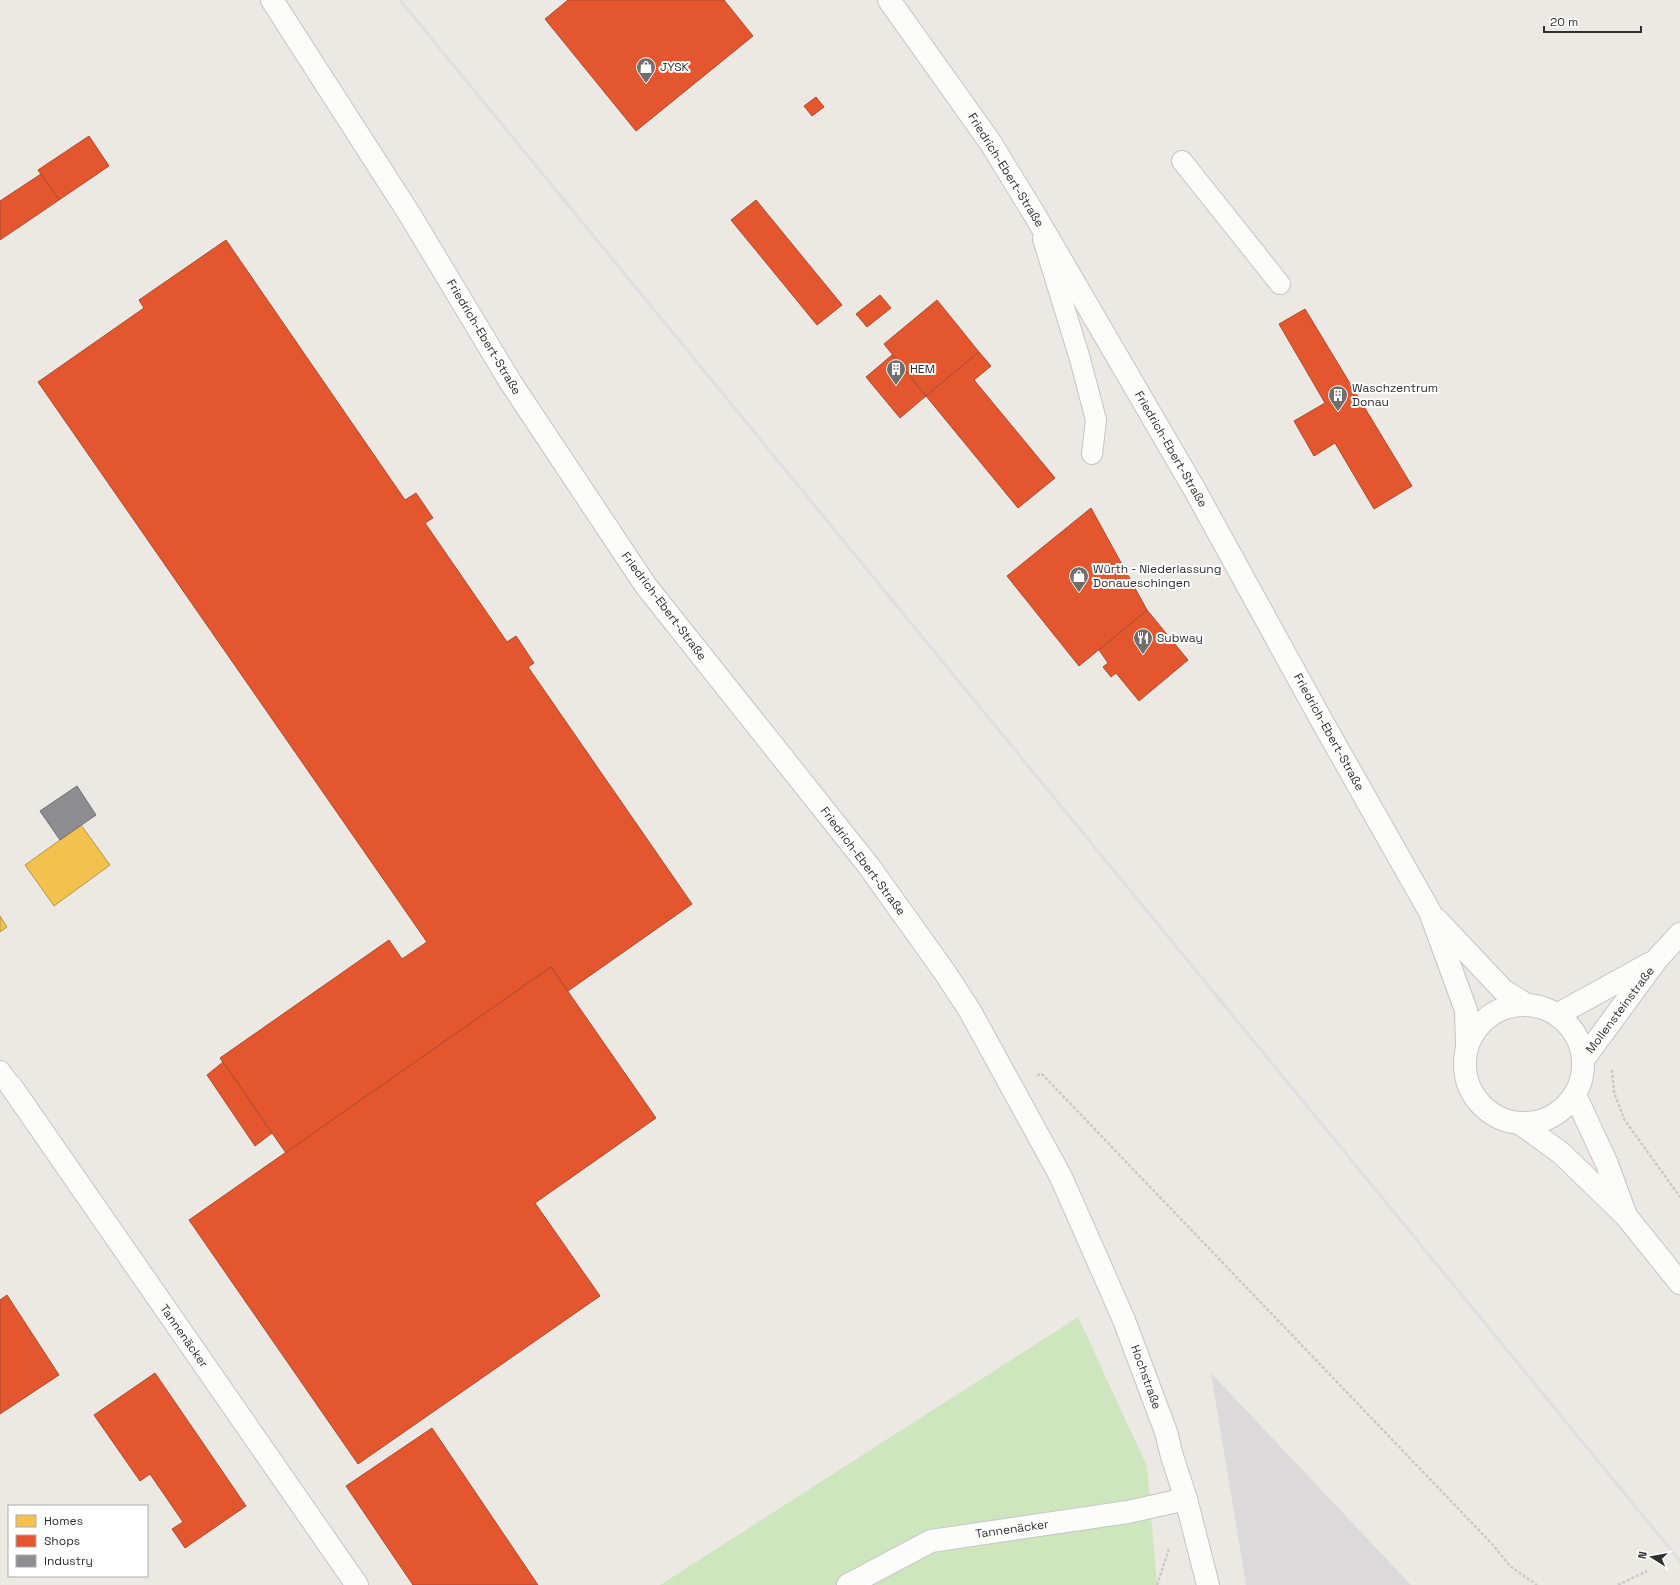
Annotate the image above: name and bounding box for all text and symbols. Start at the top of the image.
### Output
scale bar [1544,8,1641,34]
text: 20 m [1550,14,1578,30]
shop icon: JYSK [635,56,657,84]
place label: JYSK [660,59,690,75]
street label: Friedrich-Ebert-Straße [964,110,1048,230]
street label: Friedrich-Ebert-Straße [443,276,525,398]
building icon: HEM [885,358,907,386]
place label: HEM [910,361,935,377]
place label: Waschzentrum Donau [1352,380,1438,410]
building icon: Waschzentrum Donau [1327,384,1349,412]
street label: Friedrich-Ebert-Straße [1131,388,1211,510]
street label: Friedrich-Ebert-Straße [618,549,710,663]
place label: Würth - Niederlassung Donaueschingen [1093,561,1221,591]
shop icon: Würth - Niederlassung Donaueschingen [1068,565,1090,593]
restaurant icon: Subway [1132,627,1154,655]
place label: Subway [1157,630,1203,646]
street label: Friedrich-Ebert-Straße [1290,670,1368,794]
street label: Friedrich-Ebert-Straße [817,804,909,918]
street label: Mollensteinstraße [1582,963,1658,1057]
street label: Tannenäcker [156,1301,212,1371]
street label: Hochstraße [1127,1343,1165,1411]
legend [8,1505,148,1577]
text: Homes [44,1513,83,1529]
street label: Tannenäcker [974,1516,1050,1542]
text: Shops [44,1533,80,1549]
north arrow [1632,1537,1672,1577]
text: N [1635,1550,1650,1560]
text: Industry [44,1553,93,1569]

